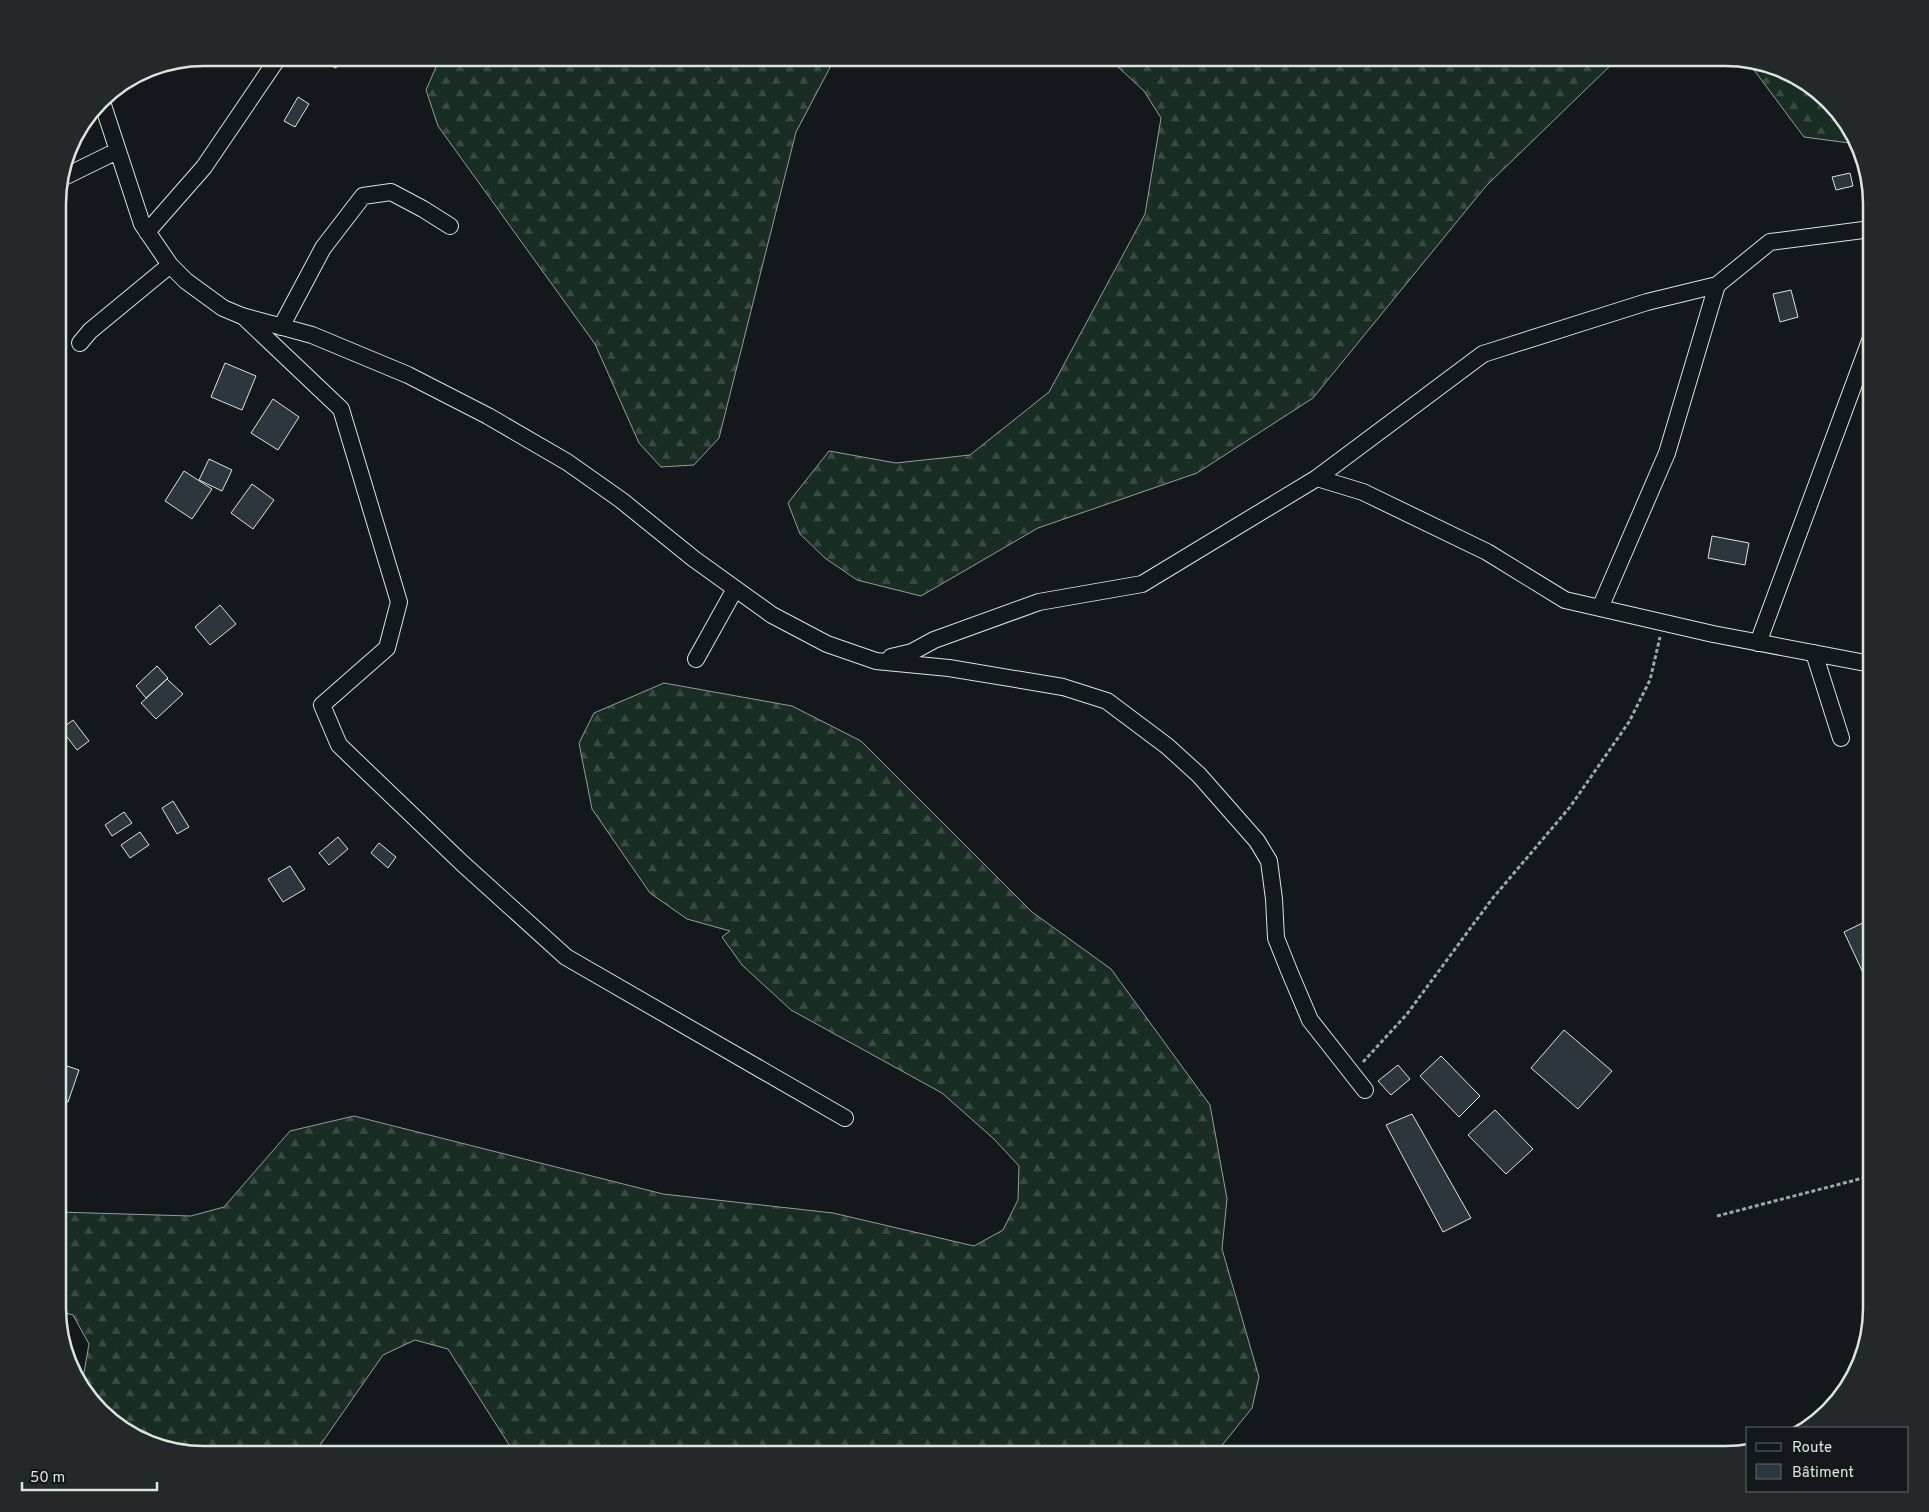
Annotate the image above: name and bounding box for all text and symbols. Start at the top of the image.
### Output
legend [1746,1427,1909,1492]
text: Route [1792,1439,1832,1458]
scale bar [22,1460,158,1492]
text: Bâtiment [1792,1464,1854,1483]
text: 50 m [30,1469,65,1488]

